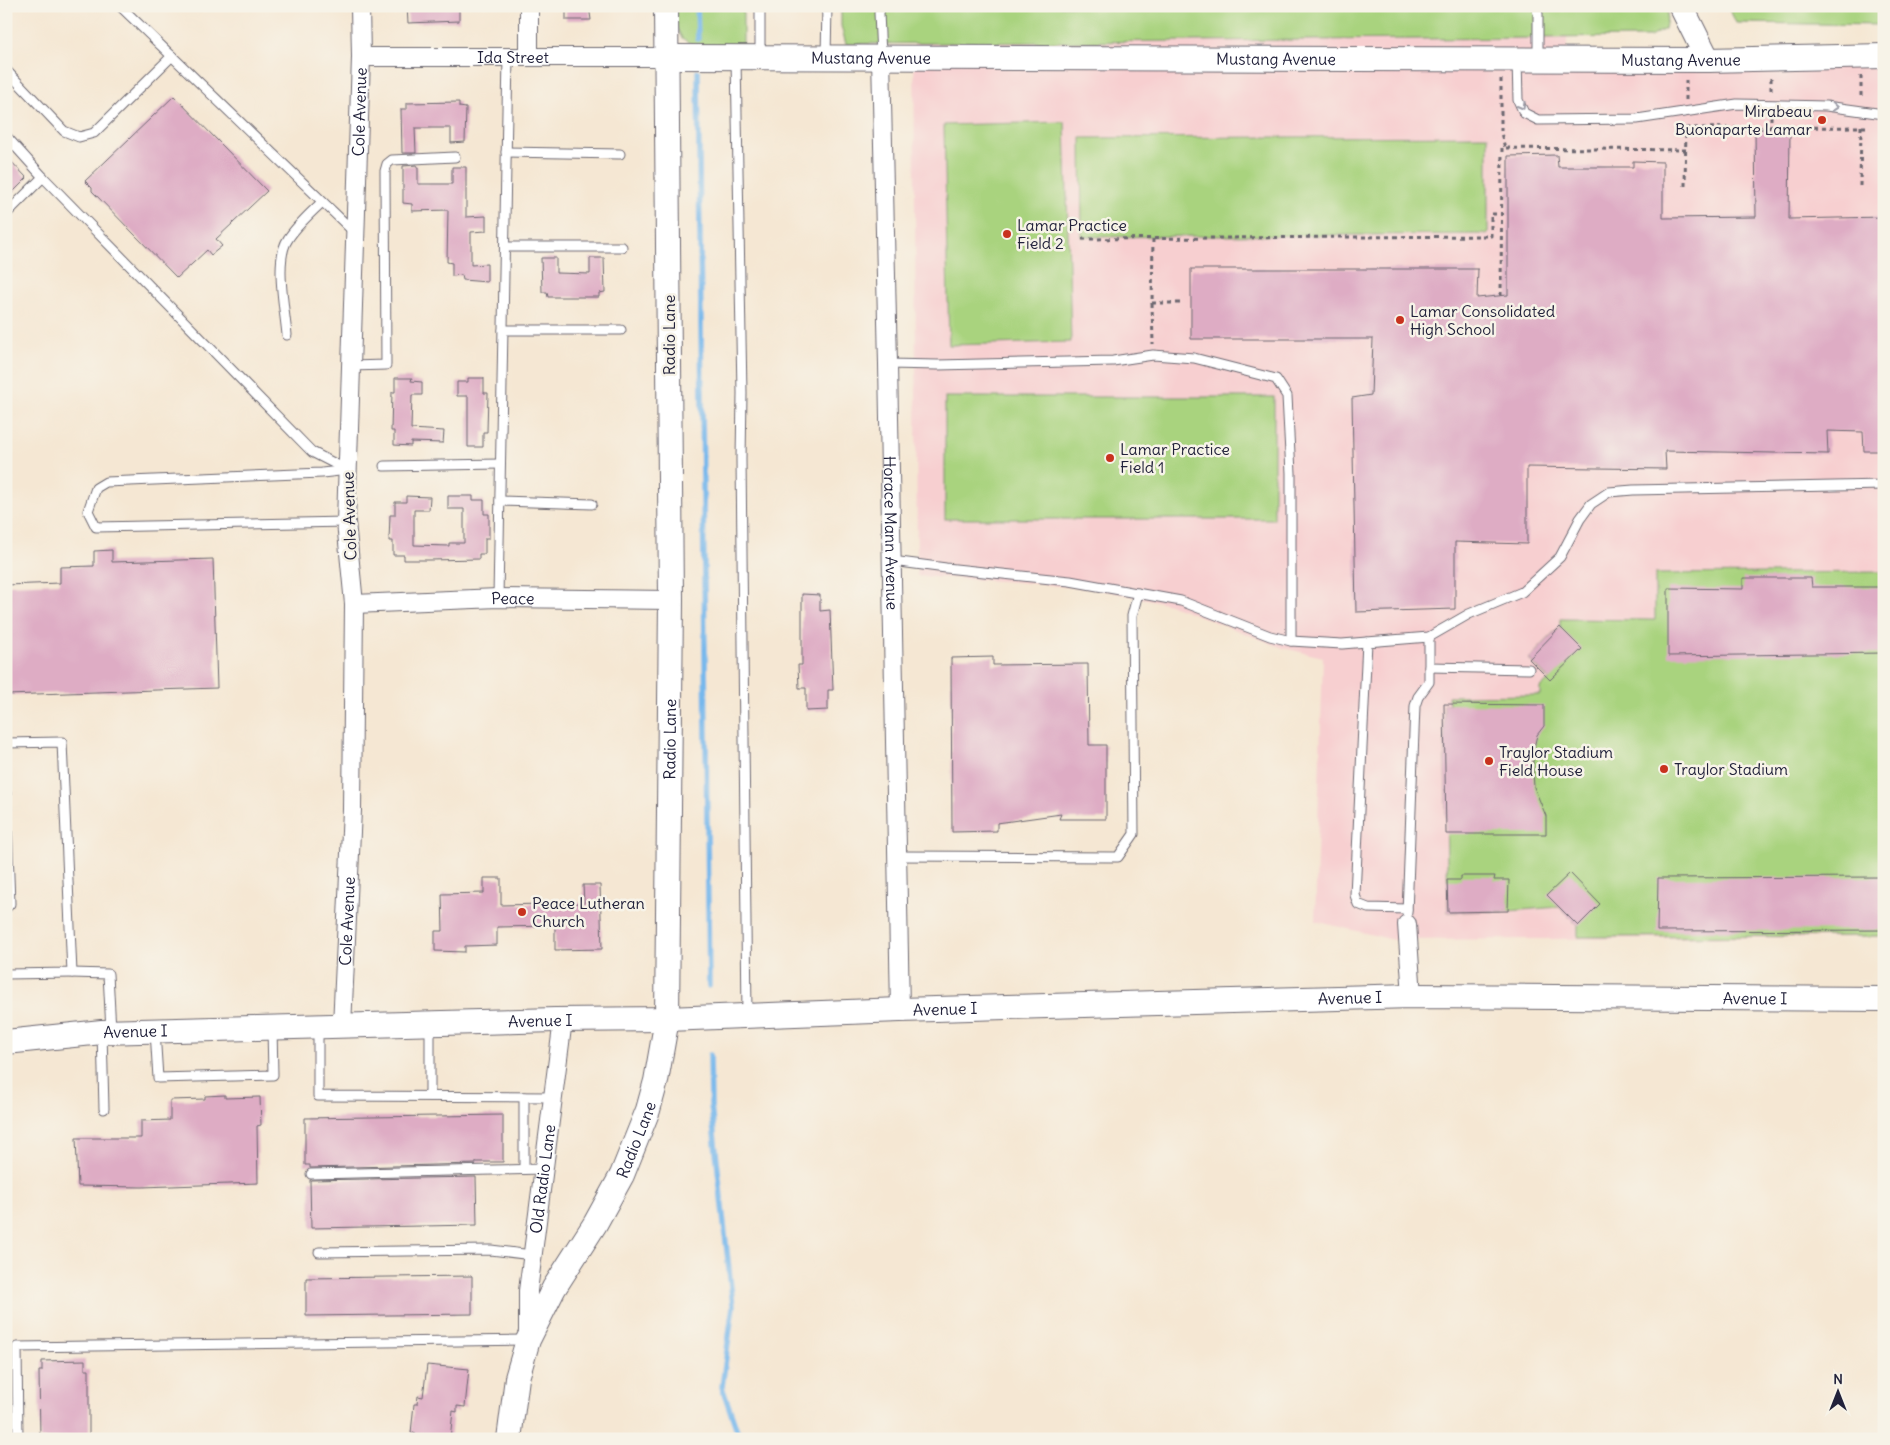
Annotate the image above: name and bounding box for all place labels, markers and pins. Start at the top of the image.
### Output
place label: Mirabeau Buonaparte Lamar [1675,101,1812,139]
marker: Mirabeau Buonaparte Lamar [1816,114,1828,126]
place label: Lamar Practice Field 2 [1017,215,1127,253]
marker: Lamar Practice Field 2 [1001,228,1013,240]
place label: Lamar Consolidated High School [1410,301,1555,339]
marker: Lamar Consolidated High School [1394,314,1406,326]
place label: Lamar Practice Field 1 [1120,439,1230,477]
marker: Lamar Practice Field 1 [1104,452,1116,464]
place label: Traylor Stadium Field House [1499,742,1613,780]
marker: Traylor Stadium Field House [1483,755,1495,767]
place label: Traylor Stadium [1674,759,1788,779]
marker: Traylor Stadium [1658,763,1670,775]
place label: Peace Lutheran Church [532,893,645,931]
marker: Peace Lutheran Church [516,906,528,918]

